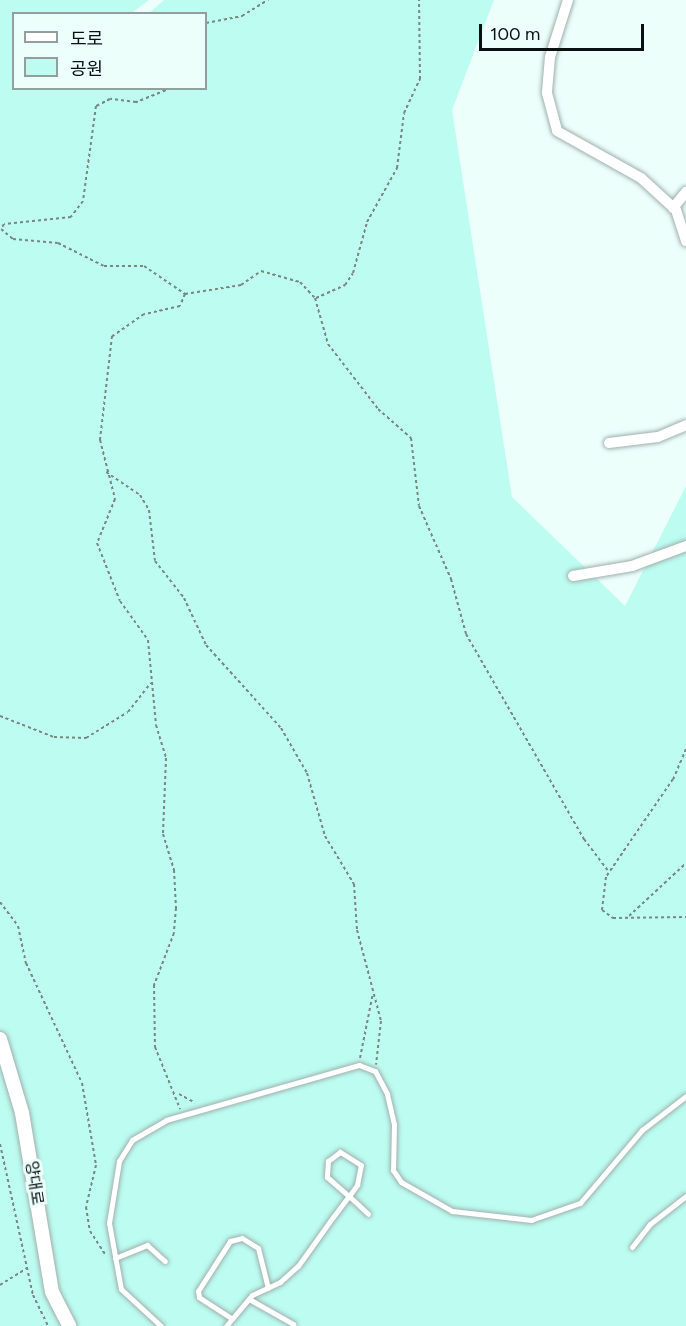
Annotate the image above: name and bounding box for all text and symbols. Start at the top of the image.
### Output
legend [12,12,207,90]
scale bar [482,12,647,50]
text: 100 m [490,23,540,45]
text: 도로 [70,28,103,50]
text: 공원 [70,58,103,80]
street label: 양대로 [21,1160,47,1206]

